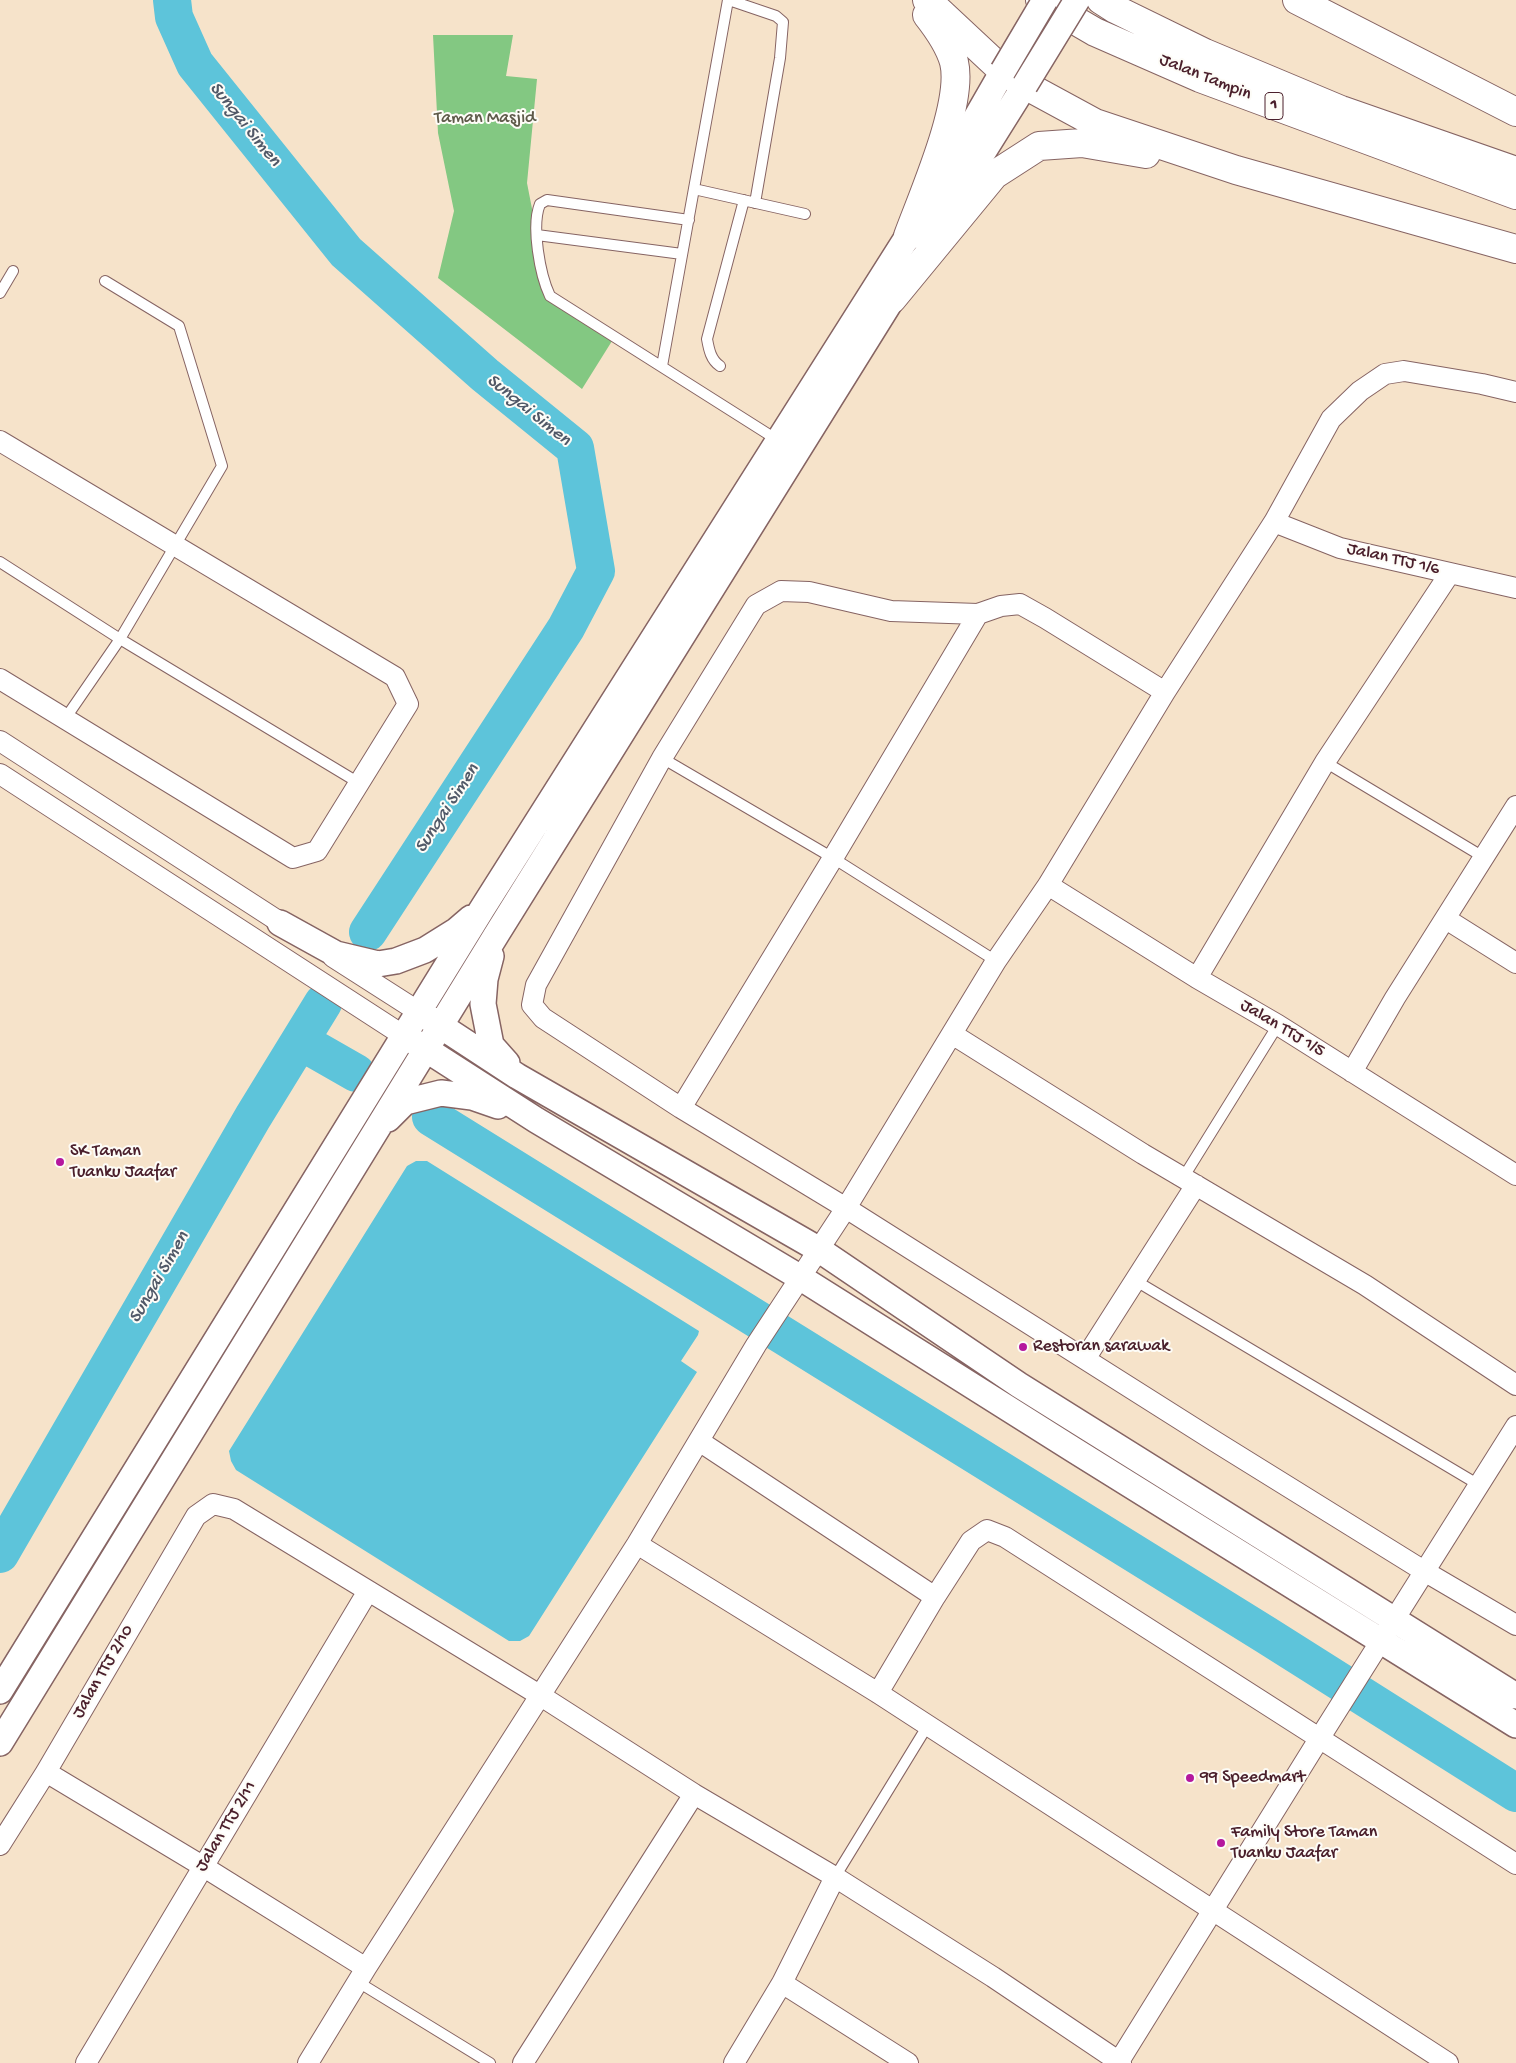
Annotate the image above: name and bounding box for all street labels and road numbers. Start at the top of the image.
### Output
street label: Jalan Tampin [1156,50,1254,106]
road number: 1 [1265,92,1283,120]
street label: Jalan TTJ 1/6 [1344,539,1442,581]
street label: Jalan TTJ 1/5 [1236,995,1328,1063]
street label: Jalan TTJ 2/10 [68,1621,140,1723]
street label: Jalan TTJ 2/11 [192,1778,262,1876]

